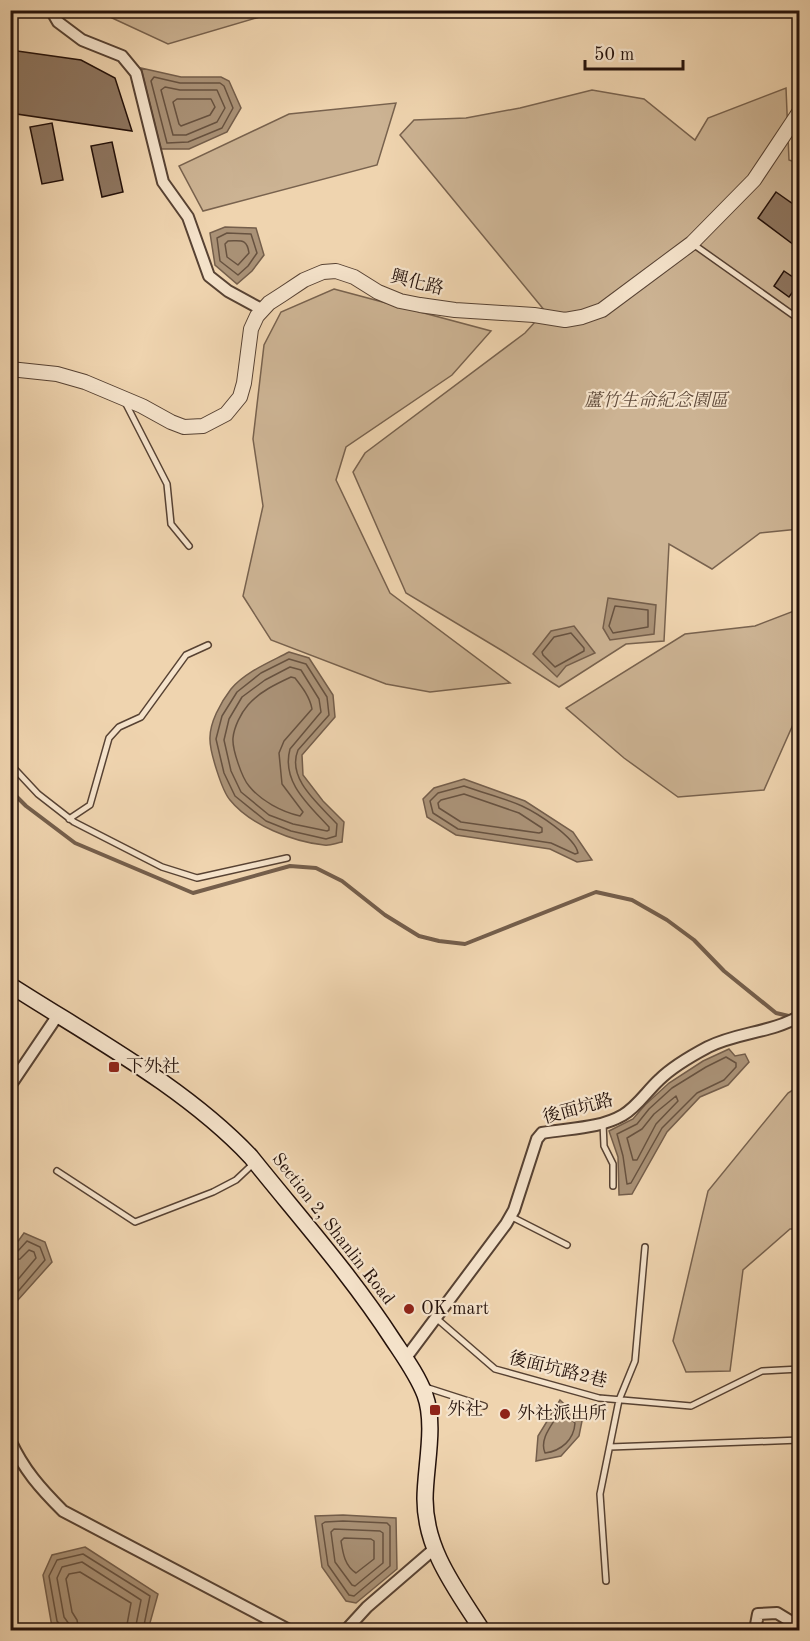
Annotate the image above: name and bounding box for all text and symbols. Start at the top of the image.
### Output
scale bar [585,33,682,71]
text: 50 m [594,46,634,64]
street label: 興化路 [389,266,446,298]
park label: 蘆竹生命紀念園區 [584,390,730,410]
place label: 下外社 [126,1056,180,1076]
marker: 下外社 [107,1060,121,1074]
street label: 後面坑路 [540,1089,615,1127]
street label: Section 2, Shanlin Road [268,1150,398,1308]
place label: OK mart [421,1300,489,1318]
marker: OK mart [402,1302,416,1316]
street label: 後面坑路2巷 [507,1347,609,1391]
place label: 外社 [447,1399,483,1419]
marker: 外社 [428,1403,442,1417]
place label: 外社派出所 [517,1403,607,1423]
marker: 外社派出所 [498,1407,512,1421]

